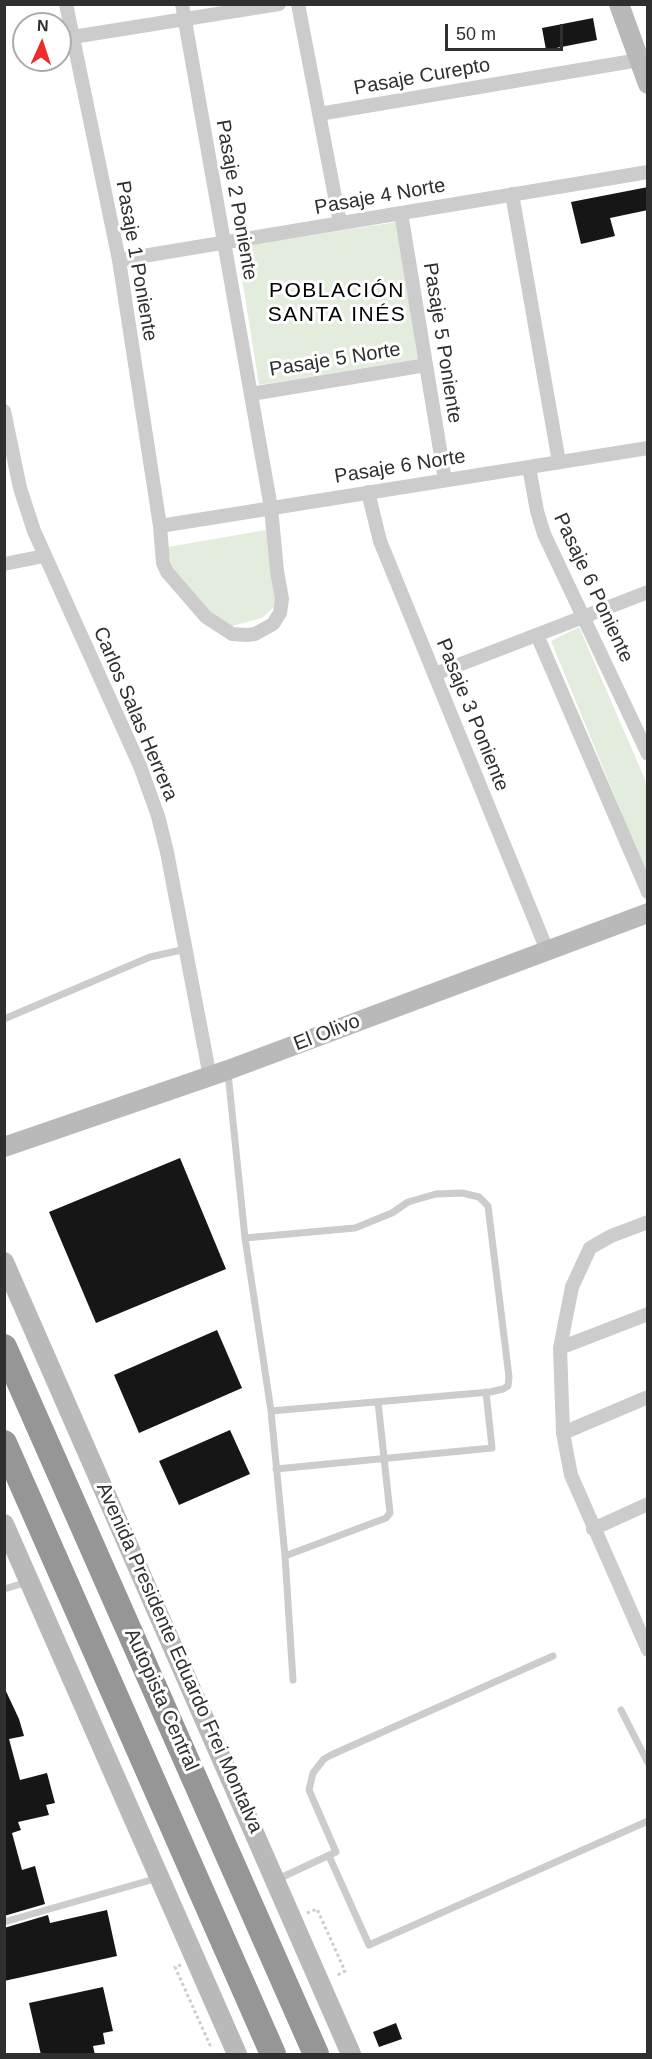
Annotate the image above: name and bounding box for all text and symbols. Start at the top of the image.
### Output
north arrow [12,12,72,72]
scale bar [448,12,566,50]
text: N [37,17,49,34]
text: 50 m [456,24,496,44]
street label: Pasaje Curepto [352,53,492,101]
street label: Pasaje 2 Poniente [210,118,262,282]
street label: Pasaje 4 Norte [313,174,447,220]
street label: Pasaje 1 Poniente [110,179,162,343]
street label: Pasaje 5 Poniente [417,261,467,425]
district label: POBLACIÓN SANTA INÉS [268,278,406,328]
street label: Pasaje 5 Norte [268,338,402,382]
street label: Pasaje 6 Norte [333,445,467,489]
street label: Pasaje 6 Poniente [548,509,638,667]
street label: Carlos Salas Herrera [87,623,183,805]
street label: Pasaje 3 Poniente [430,635,514,795]
street label: El Olivo [291,1009,363,1057]
street label: Avenida Presidente Eduardo Frei Montalva [91,1479,267,1837]
street label: Autopista Central [119,1625,203,1775]

